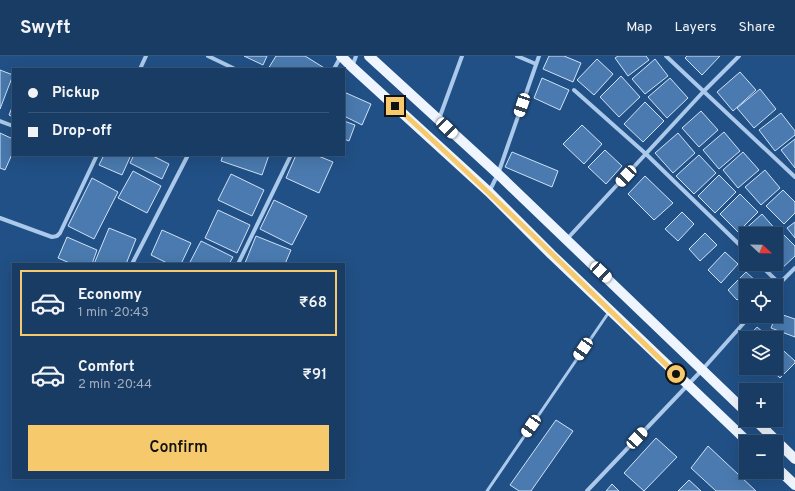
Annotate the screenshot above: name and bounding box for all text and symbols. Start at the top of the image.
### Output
text: Swyft [20,16,71,40]
text: Map [626,19,652,36]
text: Layers [674,19,716,36]
text: Share [738,19,775,36]
text: Pickup [52,84,100,103]
car [512,92,532,118]
route end [386,97,404,115]
car [434,115,460,141]
text: Drop-off [52,122,112,141]
car [613,163,639,189]
north arrow [739,227,783,271]
map controls [739,227,783,479]
car [588,259,614,285]
button: locate [739,279,783,323]
icon: car [30,285,66,321]
text: Economy [78,286,142,305]
text: ₹68 [299,294,327,313]
text: 1 min · 20:43 [78,305,149,321]
button: layers [739,331,783,375]
car [571,336,595,362]
icon: car [30,357,66,393]
text: Comfort [78,358,135,377]
route start [667,365,685,383]
text: ₹91 [302,366,327,385]
text: 2 min · 20:44 [78,377,152,393]
button: + [739,383,783,427]
car [519,413,543,439]
button: Confirm [28,425,329,471]
car [624,425,650,451]
button: − [739,435,783,479]

